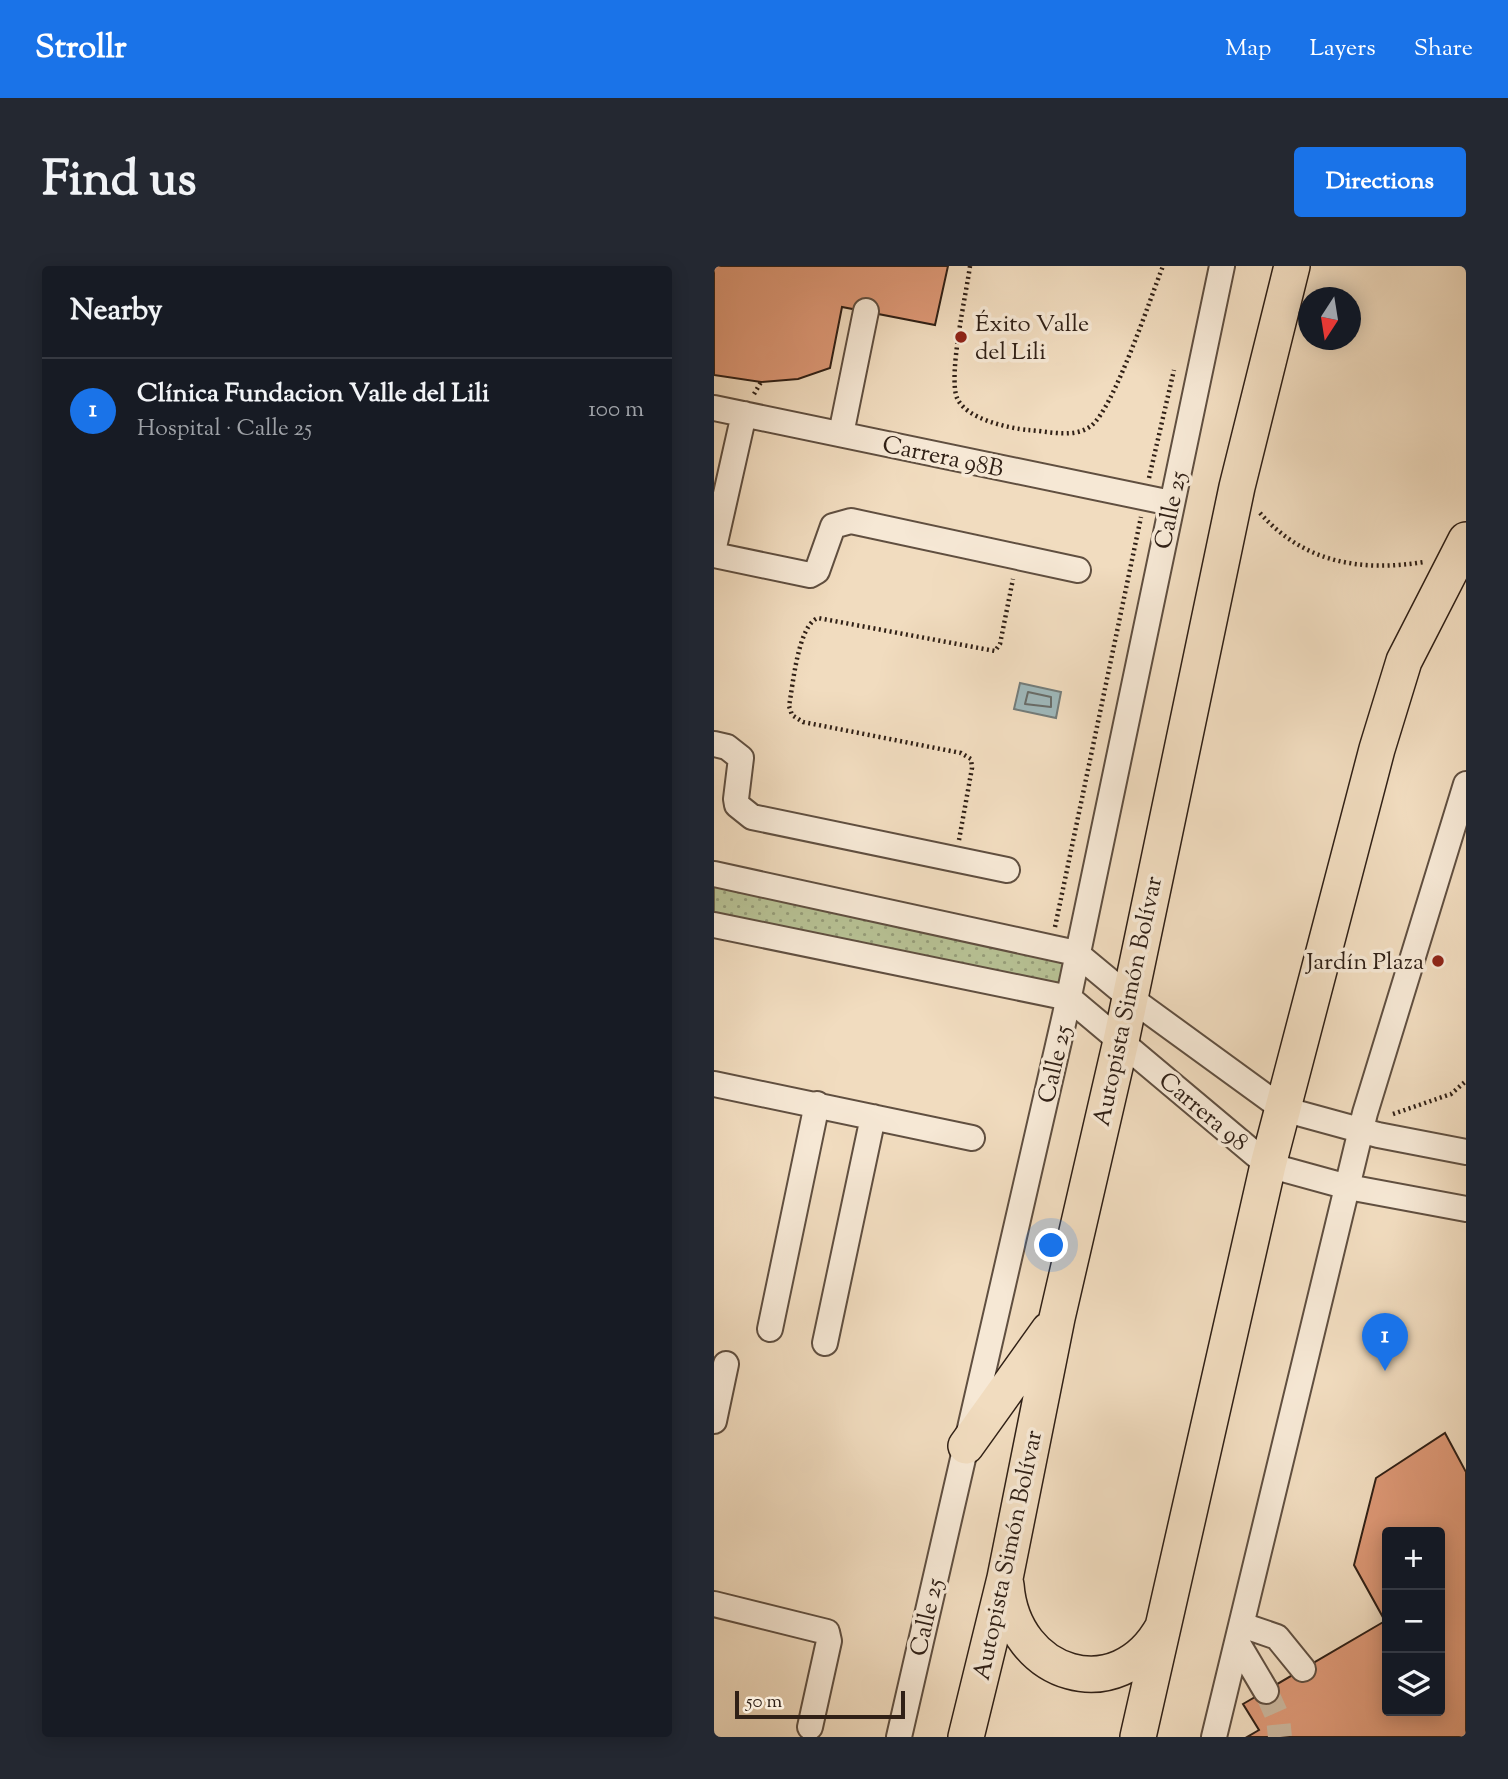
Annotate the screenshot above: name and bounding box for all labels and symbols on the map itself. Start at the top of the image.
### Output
north arrow [1298,287,1361,350]
place label: Éxito Valle del Lili [975,308,1089,370]
marker: Éxito Valle del Lili [953,329,969,345]
street label: Carrera 98B [879,429,1006,487]
street label: Calle 25 [1147,468,1197,553]
street label: Autopista Simón Bolívar [1086,873,1172,1129]
place label: Jardín Plaza [1304,946,1424,980]
marker: Jardín Plaza [1430,953,1446,969]
street label: Calle 25 [1031,1022,1081,1107]
street label: Carrera 98 [1151,1065,1255,1160]
your location [1034,1228,1068,1262]
pin: 1 [1362,1313,1408,1371]
street label: Autopista Simón Bolívar [966,1427,1052,1683]
street label: Calle 25 [903,1575,953,1660]
scale bar [735,1688,905,1720]

